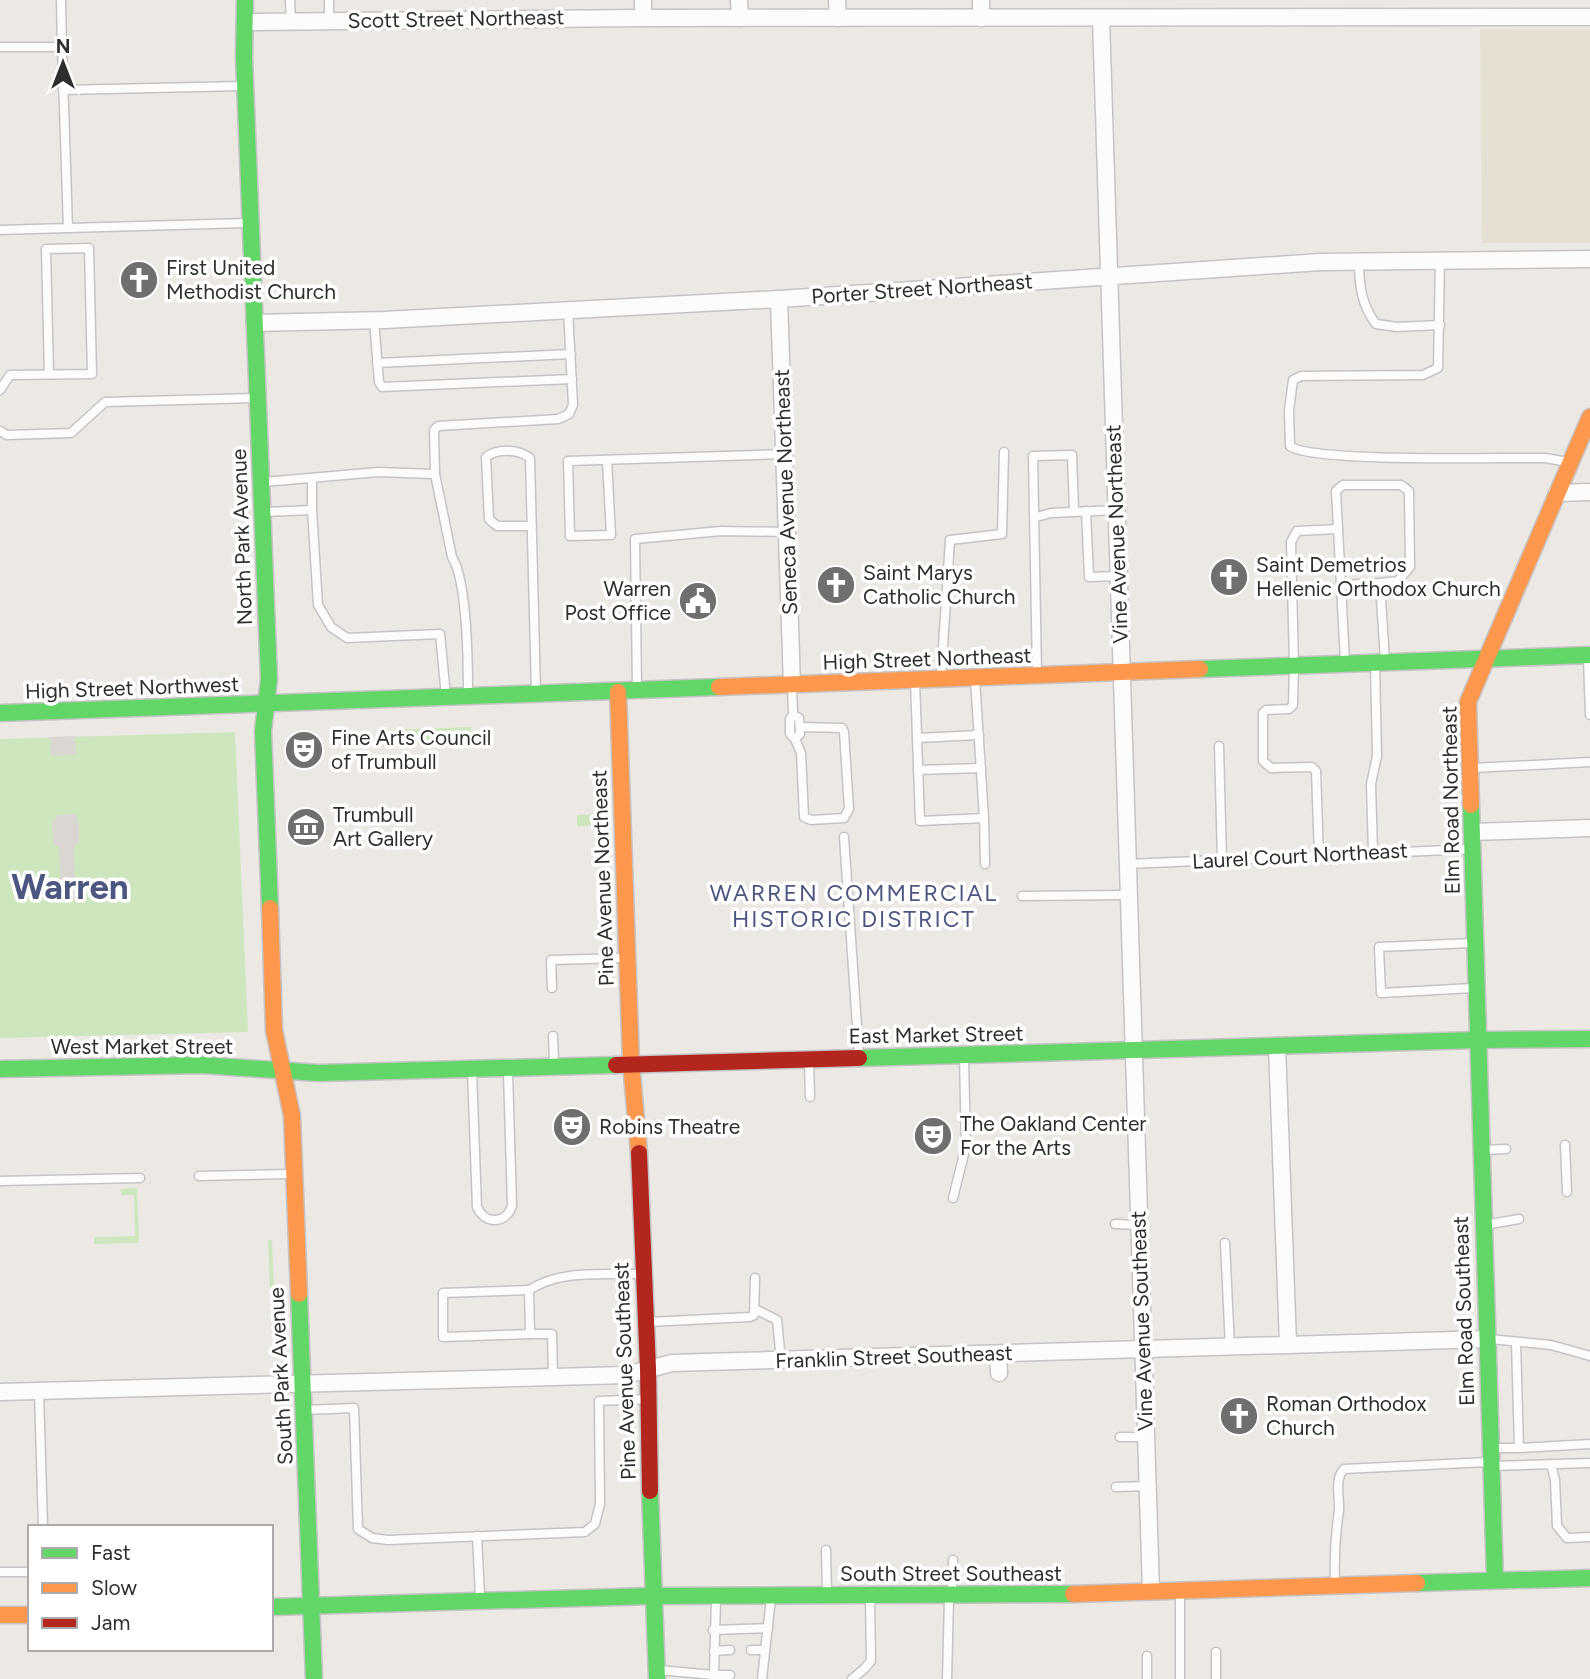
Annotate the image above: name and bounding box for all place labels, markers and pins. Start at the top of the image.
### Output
place label: First United Methodist Church [166,255,336,304]
church icon: First United Methodist Church [118,259,160,301]
place label: Saint Demetrios Hellenic Orthodox Church [1256,552,1501,601]
church icon: Saint Demetrios Hellenic Orthodox Church [1208,556,1250,598]
place label: Saint Marys Catholic Church [863,560,1015,609]
church icon: Saint Marys Catholic Church [815,564,857,606]
place label: Warren Post Office [564,576,671,625]
public building icon: Warren Post Office [677,580,719,622]
place label: Fine Arts Council of Trumbull [331,725,491,774]
theatre icon: Fine Arts Council of Trumbull [283,729,325,771]
place label: Trumbull Art Gallery [333,802,433,851]
museum icon: Trumbull Art Gallery [285,806,327,848]
theatre icon: Robins Theatre [551,1106,593,1148]
place label: The Oakland Center For the Arts [960,1111,1146,1160]
place label: Robins Theatre [599,1114,740,1139]
theatre icon: The Oakland Center For the Arts [912,1115,954,1157]
place label: Roman Orthodox Church [1266,1391,1426,1440]
church icon: Roman Orthodox Church [1218,1395,1260,1437]

